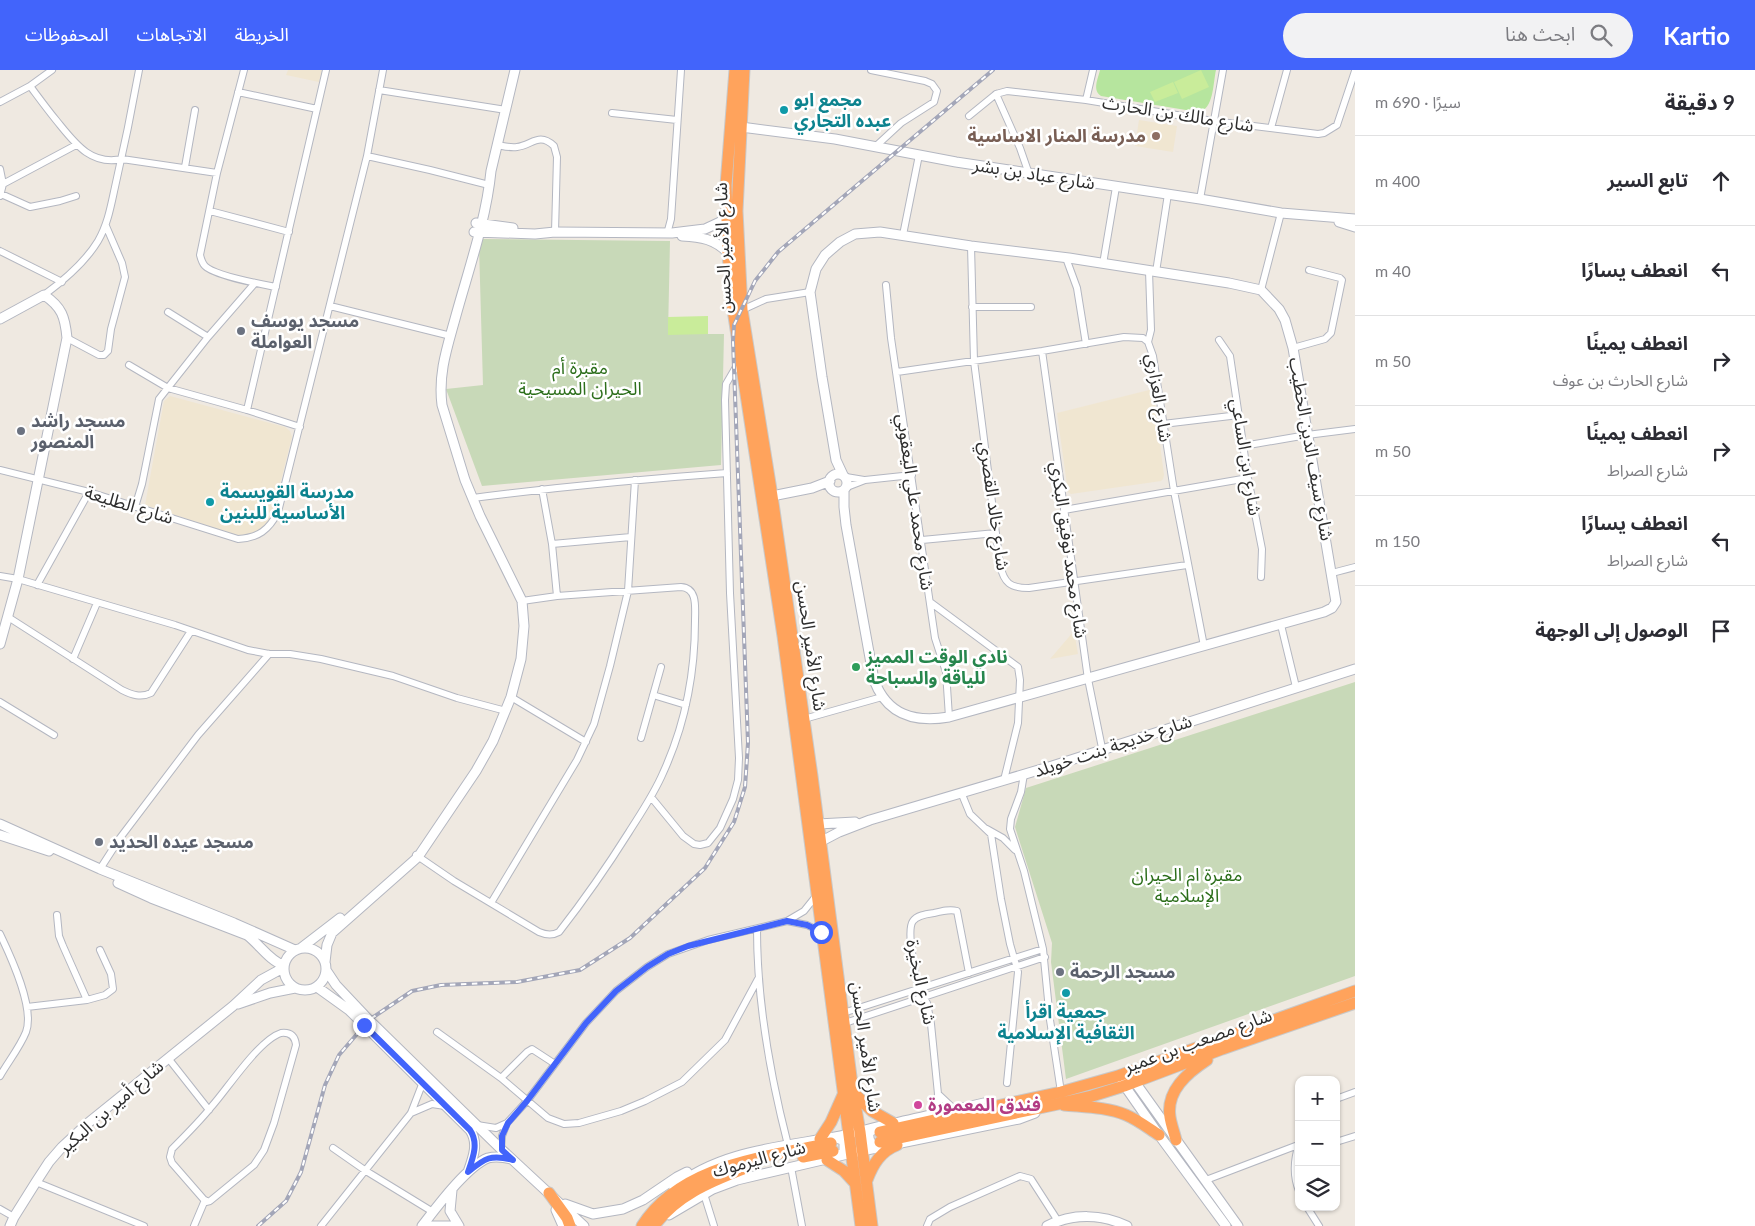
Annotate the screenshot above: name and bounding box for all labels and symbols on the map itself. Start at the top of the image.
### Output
place label: مجمع ابو عبده التجاري [794,88,891,135]
street label: شارع مالك بن الحارث [1100,90,1255,140]
marker: مجمع ابو عبده التجاري [778,104,790,116]
place label: مدرسة المنار الاساسية [967,124,1146,147]
marker: مدرسة المنار الاساسية [1150,130,1162,142]
street label: شارع عباد بن بشر [970,152,1097,197]
street label: شارع الأمير الحسن [709,182,739,314]
place label: مسجد يوسف العواملة [251,309,359,352]
marker: مسجد يوسف العواملة [235,325,247,337]
street label: شارع العزاري [1138,352,1178,444]
street label: شارع سيف الدين الخطيب [1281,355,1339,543]
park label: مقبرة أم الحيران المسيحية [518,356,642,400]
street label: شارع ابن الساعي [1223,397,1267,518]
place label: مسجد راشد المنصور [30,409,125,453]
street label: شارع محمد علي اليعقوبي [889,412,939,592]
marker: مسجد راشد المنصور [15,425,27,437]
street label: شارع خالد القصري [971,440,1015,572]
street label: شارع محمد توفيق البكري [1043,460,1093,640]
street label: شارع الطليعة [81,480,176,532]
place label: مدرسة القويسمة الأساسية للبنين [220,480,354,523]
marker: مدرسة القويسمة الأساسية للبنين [204,496,216,508]
street label: شارع الأمير الحسن [788,579,832,713]
place label: نادي الوقت المميز للياقة والسباحة [865,645,1008,688]
marker: نادي الوقت المميز للياقة والسباحة [850,661,862,673]
street label: شارع خديجة بنت خويلد [1031,709,1196,785]
place label: مسجد عيده الحديد [109,830,254,852]
marker: مسجد عيده الحديد [93,836,105,848]
park label: مقبرة ام الحيران الإسلامية [1132,863,1242,908]
route start [810,921,833,944]
street label: شارع البخيرة [898,937,942,1027]
place label: مسجد الرحمة [1070,960,1175,983]
marker: مسجد الرحمة [1054,966,1066,978]
street label: شارع الأمير الحسن [843,980,887,1114]
marker: جمعية اقرأ الثقافية الإسلامية [1060,987,1072,999]
place label: جمعية اقرأ الثقافية الإسلامية [997,999,1135,1045]
street label: شارع مصعب بن عمير [1120,1003,1276,1081]
route end [353,1014,376,1037]
street label: شارع أمير بن البكير [52,1054,170,1162]
place label: فندق المعمورة [928,1093,1041,1116]
marker: فندق المعمورة [912,1099,924,1111]
street label: شارع اليرموك [710,1135,809,1185]

